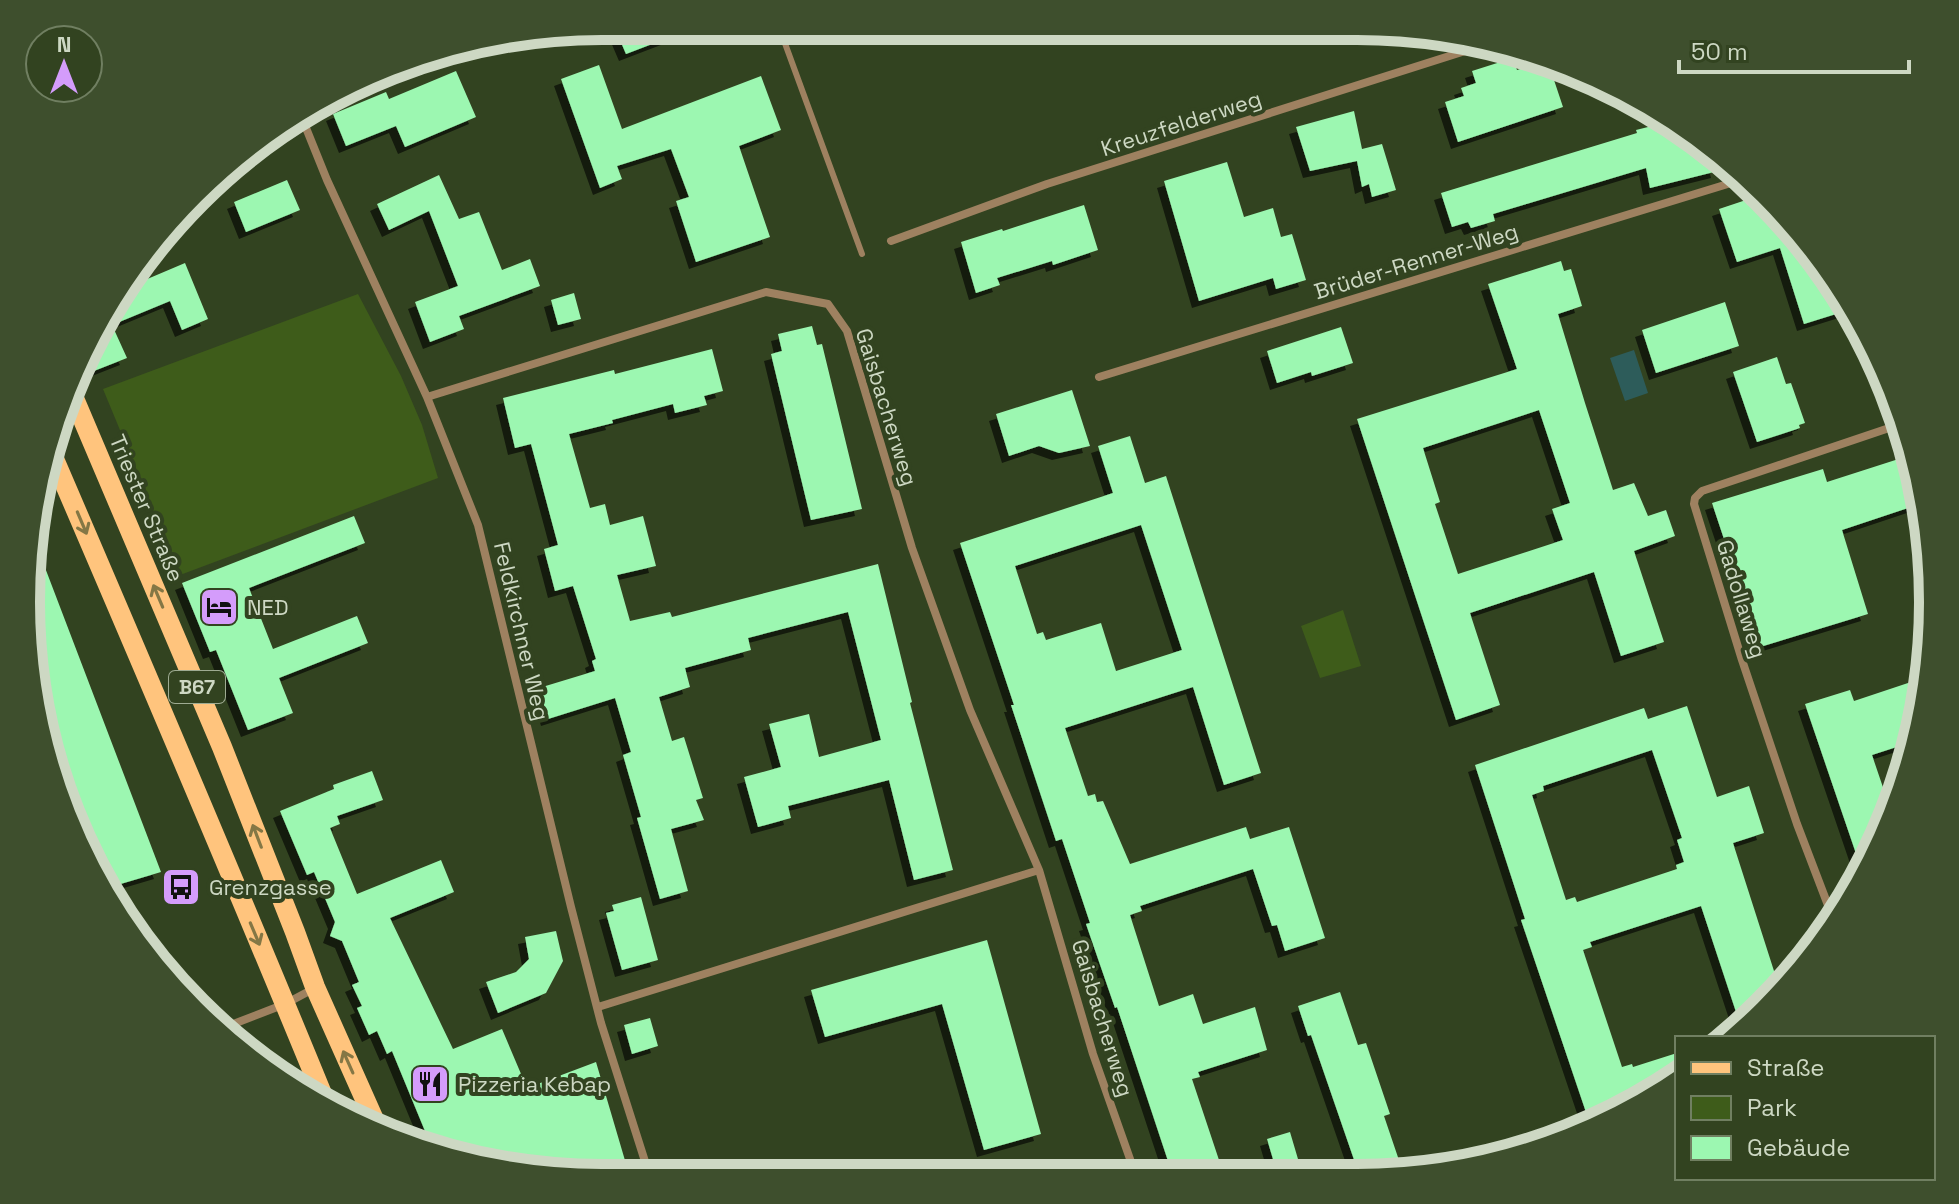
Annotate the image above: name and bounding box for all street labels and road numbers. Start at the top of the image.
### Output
street label: Kreuzfelderweg [1097,84,1265,162]
street label: Brüder-Renner-Weg [1311,217,1521,305]
street label: Gaisbacherweg [850,325,924,489]
street label: Triester Straße [103,430,191,586]
street label: Gadollaweg [1711,536,1773,662]
street label: Feldkirchner Weg [488,539,556,723]
road number: B67 [169,671,225,703]
street label: Gaisbacherweg [1066,936,1140,1100]

